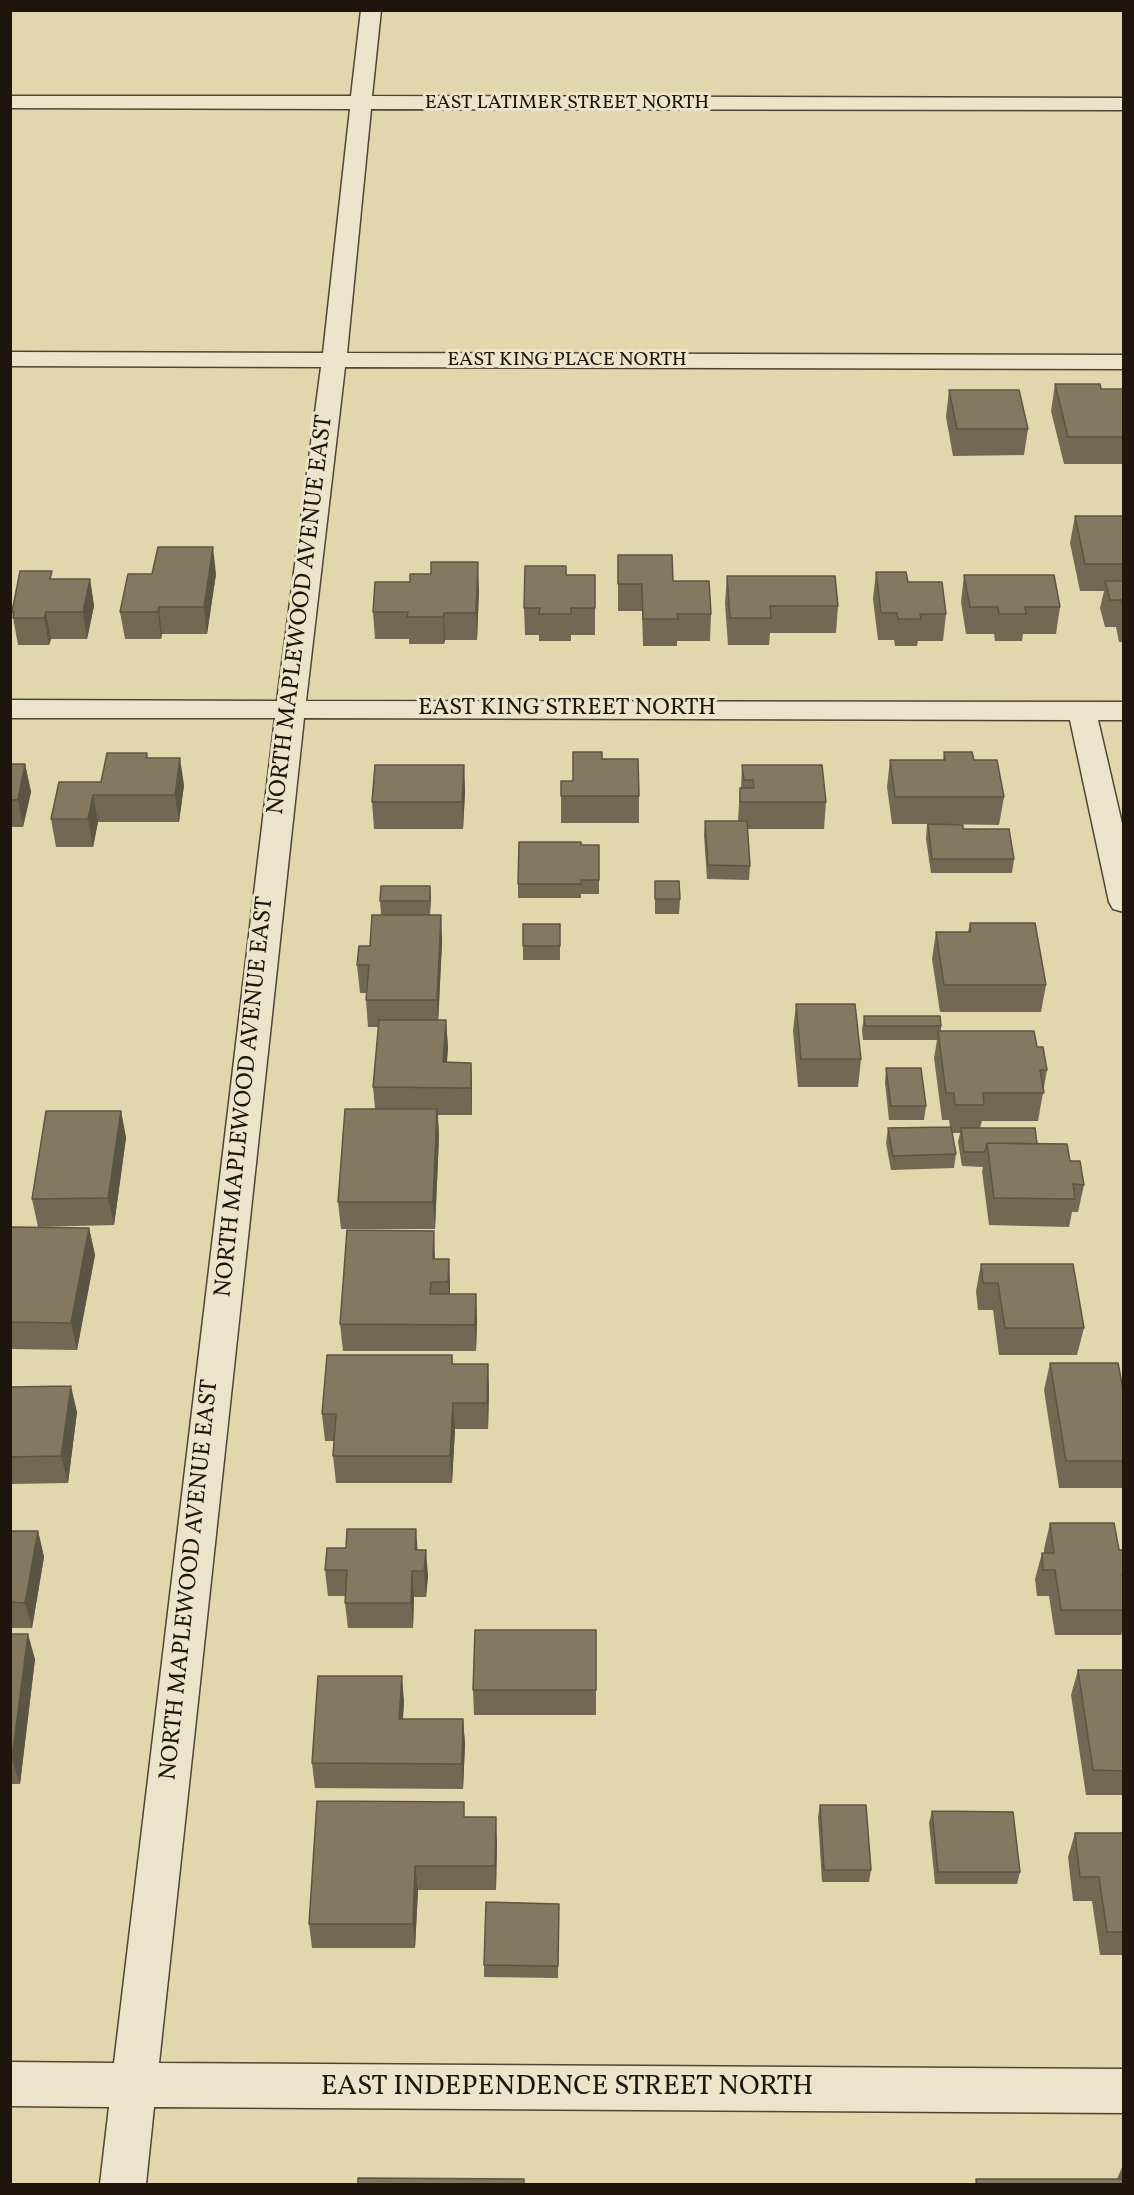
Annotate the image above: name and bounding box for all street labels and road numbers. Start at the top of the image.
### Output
street label: EAST LATIMER STREET NORTH [425,92,709,116]
street label: EAST KING PLACE NORTH [447,349,687,373]
street label: NORTH MAPLEWOOD AVENUE EAST [263,413,341,817]
street label: EAST KING STREET NORTH [418,696,716,724]
street label: NORTH MAPLEWOOD AVENUE EAST [211,895,281,1299]
street label: NORTH MAPLEWOOD AVENUE EAST [156,1378,226,1782]
street label: EAST INDEPENDENCE STREET NORTH [321,2072,813,2106]

